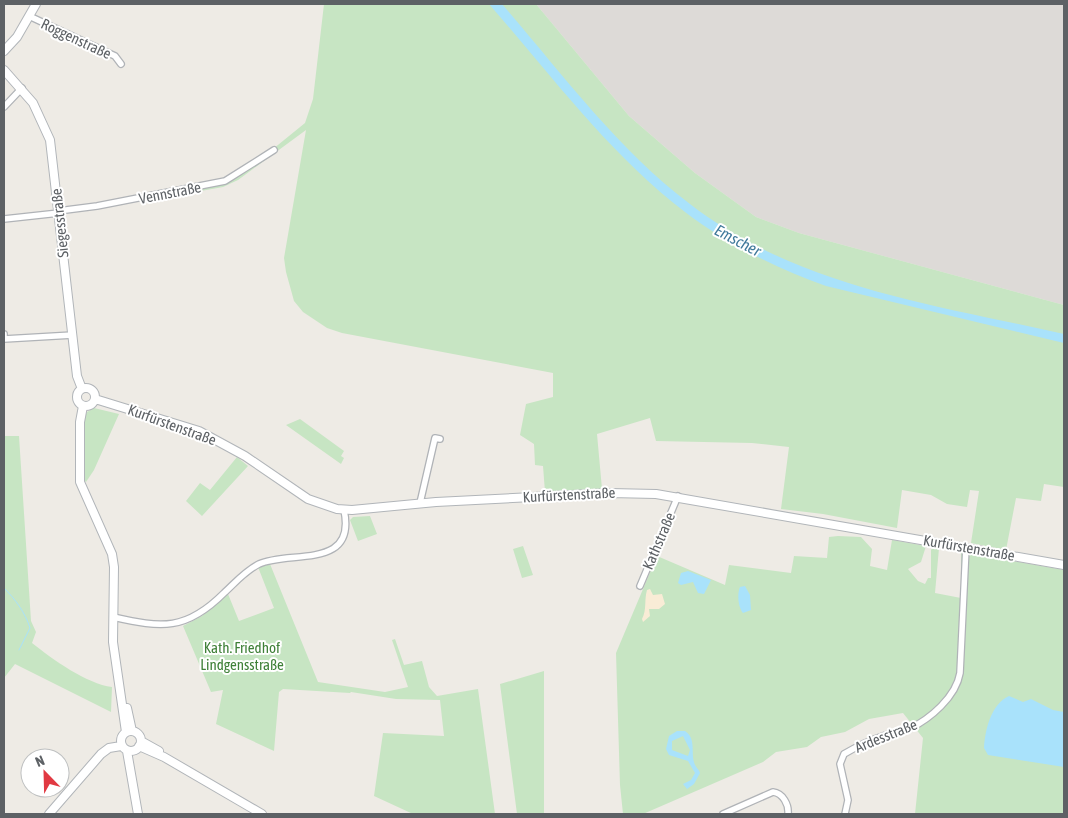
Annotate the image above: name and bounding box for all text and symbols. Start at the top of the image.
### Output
street label: Roggenstraße [38,15,114,62]
street label: Vennstraße [137,178,203,207]
street label: Siegesstraße [47,187,72,258]
water label: Emscher [712,220,765,260]
street label: Kurfürstenstraße [126,401,219,448]
street label: Kurfürstenstraße [522,484,616,505]
street label: Kathstraße [639,510,678,572]
street label: Kurfürstenstraße [922,531,1016,564]
park label: Kath. Friedhof Lindgensstraße [200,639,284,673]
street label: Ardesstraße [852,715,920,756]
north arrow [20,748,70,798]
text: N [33,752,47,770]

